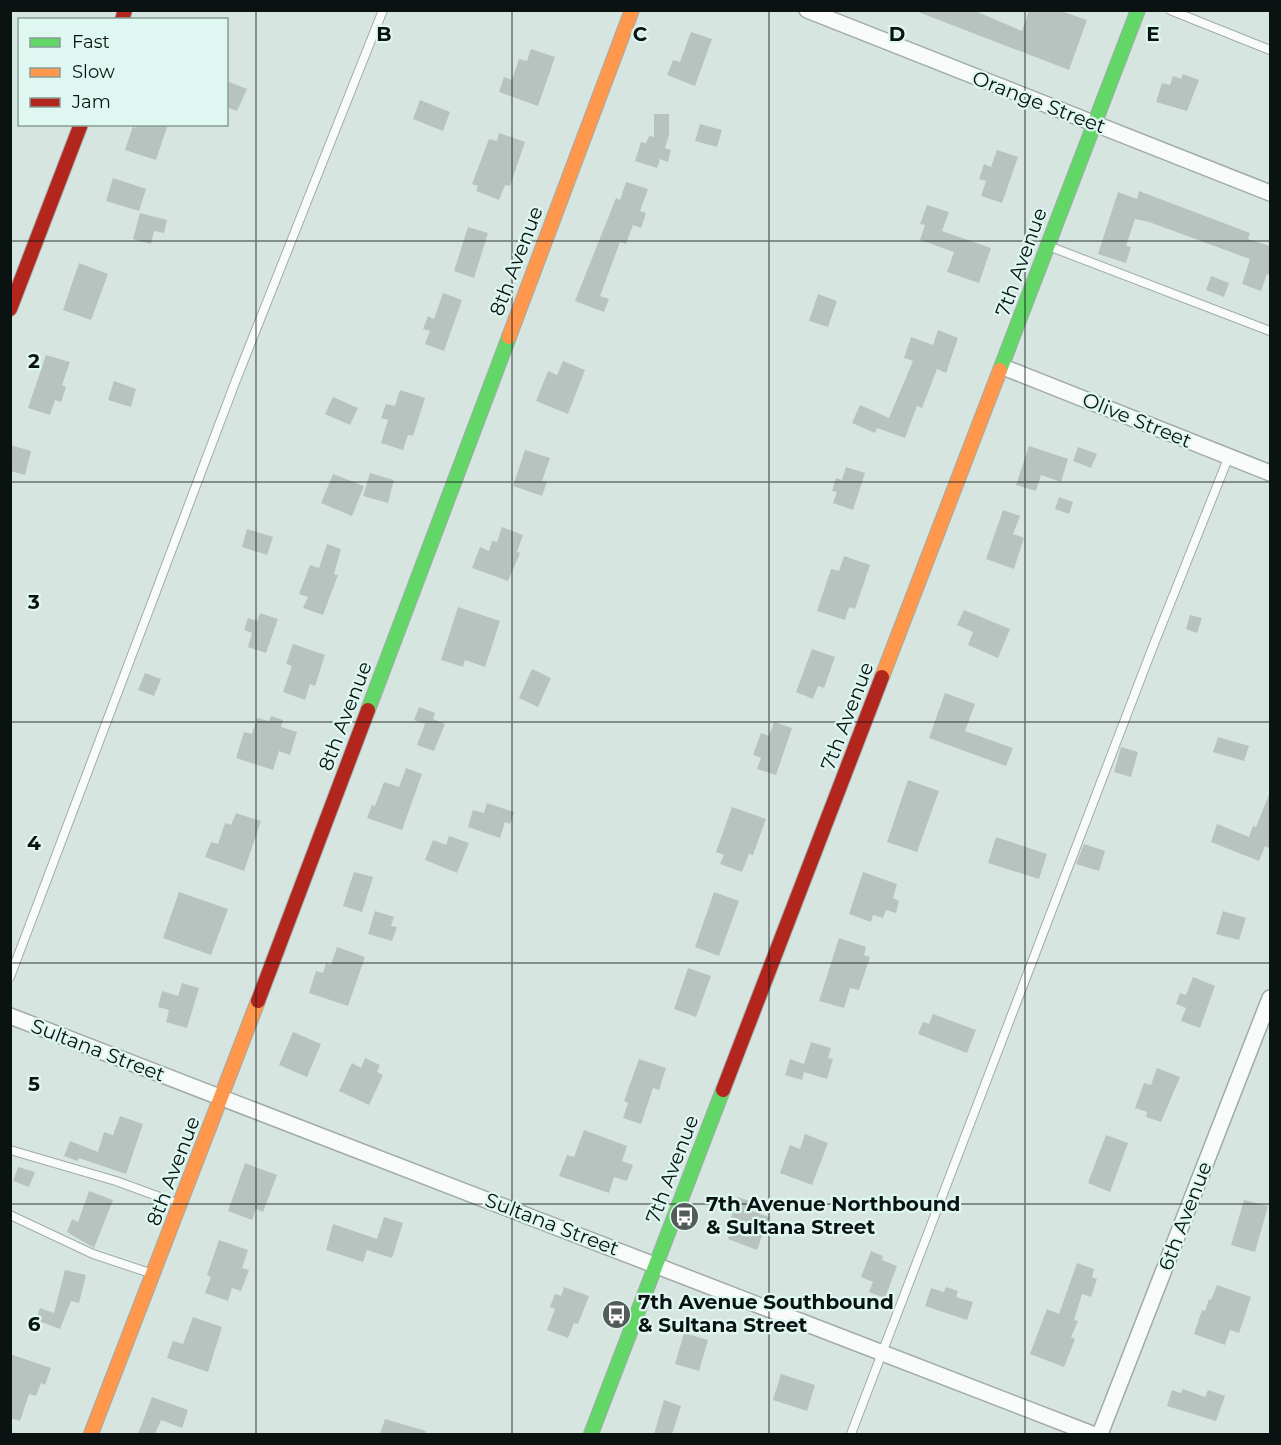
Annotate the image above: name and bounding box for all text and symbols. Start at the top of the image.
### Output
legend [18,18,228,126]
text: B [376,22,392,46]
text: C [633,22,648,46]
text: D [889,22,905,46]
text: E [1146,22,1160,46]
text: Fast [72,31,110,53]
text: Slow [72,61,115,83]
street label: Orange Street [969,66,1109,138]
text: Jam [71,91,111,113]
street label: 8th Avenue [484,203,548,319]
street label: 7th Avenue [990,204,1052,320]
text: 2 [28,349,40,373]
street label: Olive Street [1079,387,1195,453]
text: 3 [27,590,40,614]
street label: 8th Avenue [313,658,377,774]
street label: 7th Avenue [815,659,879,773]
text: 4 [27,831,41,855]
street label: Sultana Street [28,1013,168,1087]
text: 5 [28,1072,40,1096]
street label: 7th Avenue [640,1112,704,1226]
street label: 8th Avenue [141,1113,205,1229]
street label: 6th Avenue [1153,1158,1217,1274]
street label: Sultana Street [482,1187,622,1261]
place label: 7th Avenue Northbound & Sultana Street [706,1192,960,1239]
bus stop icon: 7th Avenue Northbound & Sultana Street [669,1200,701,1232]
place label: 7th Avenue Southbound & Sultana Street [638,1290,894,1337]
bus stop icon: 7th Avenue Southbound & Sultana Street [601,1298,633,1330]
text: 6 [28,1312,41,1336]

